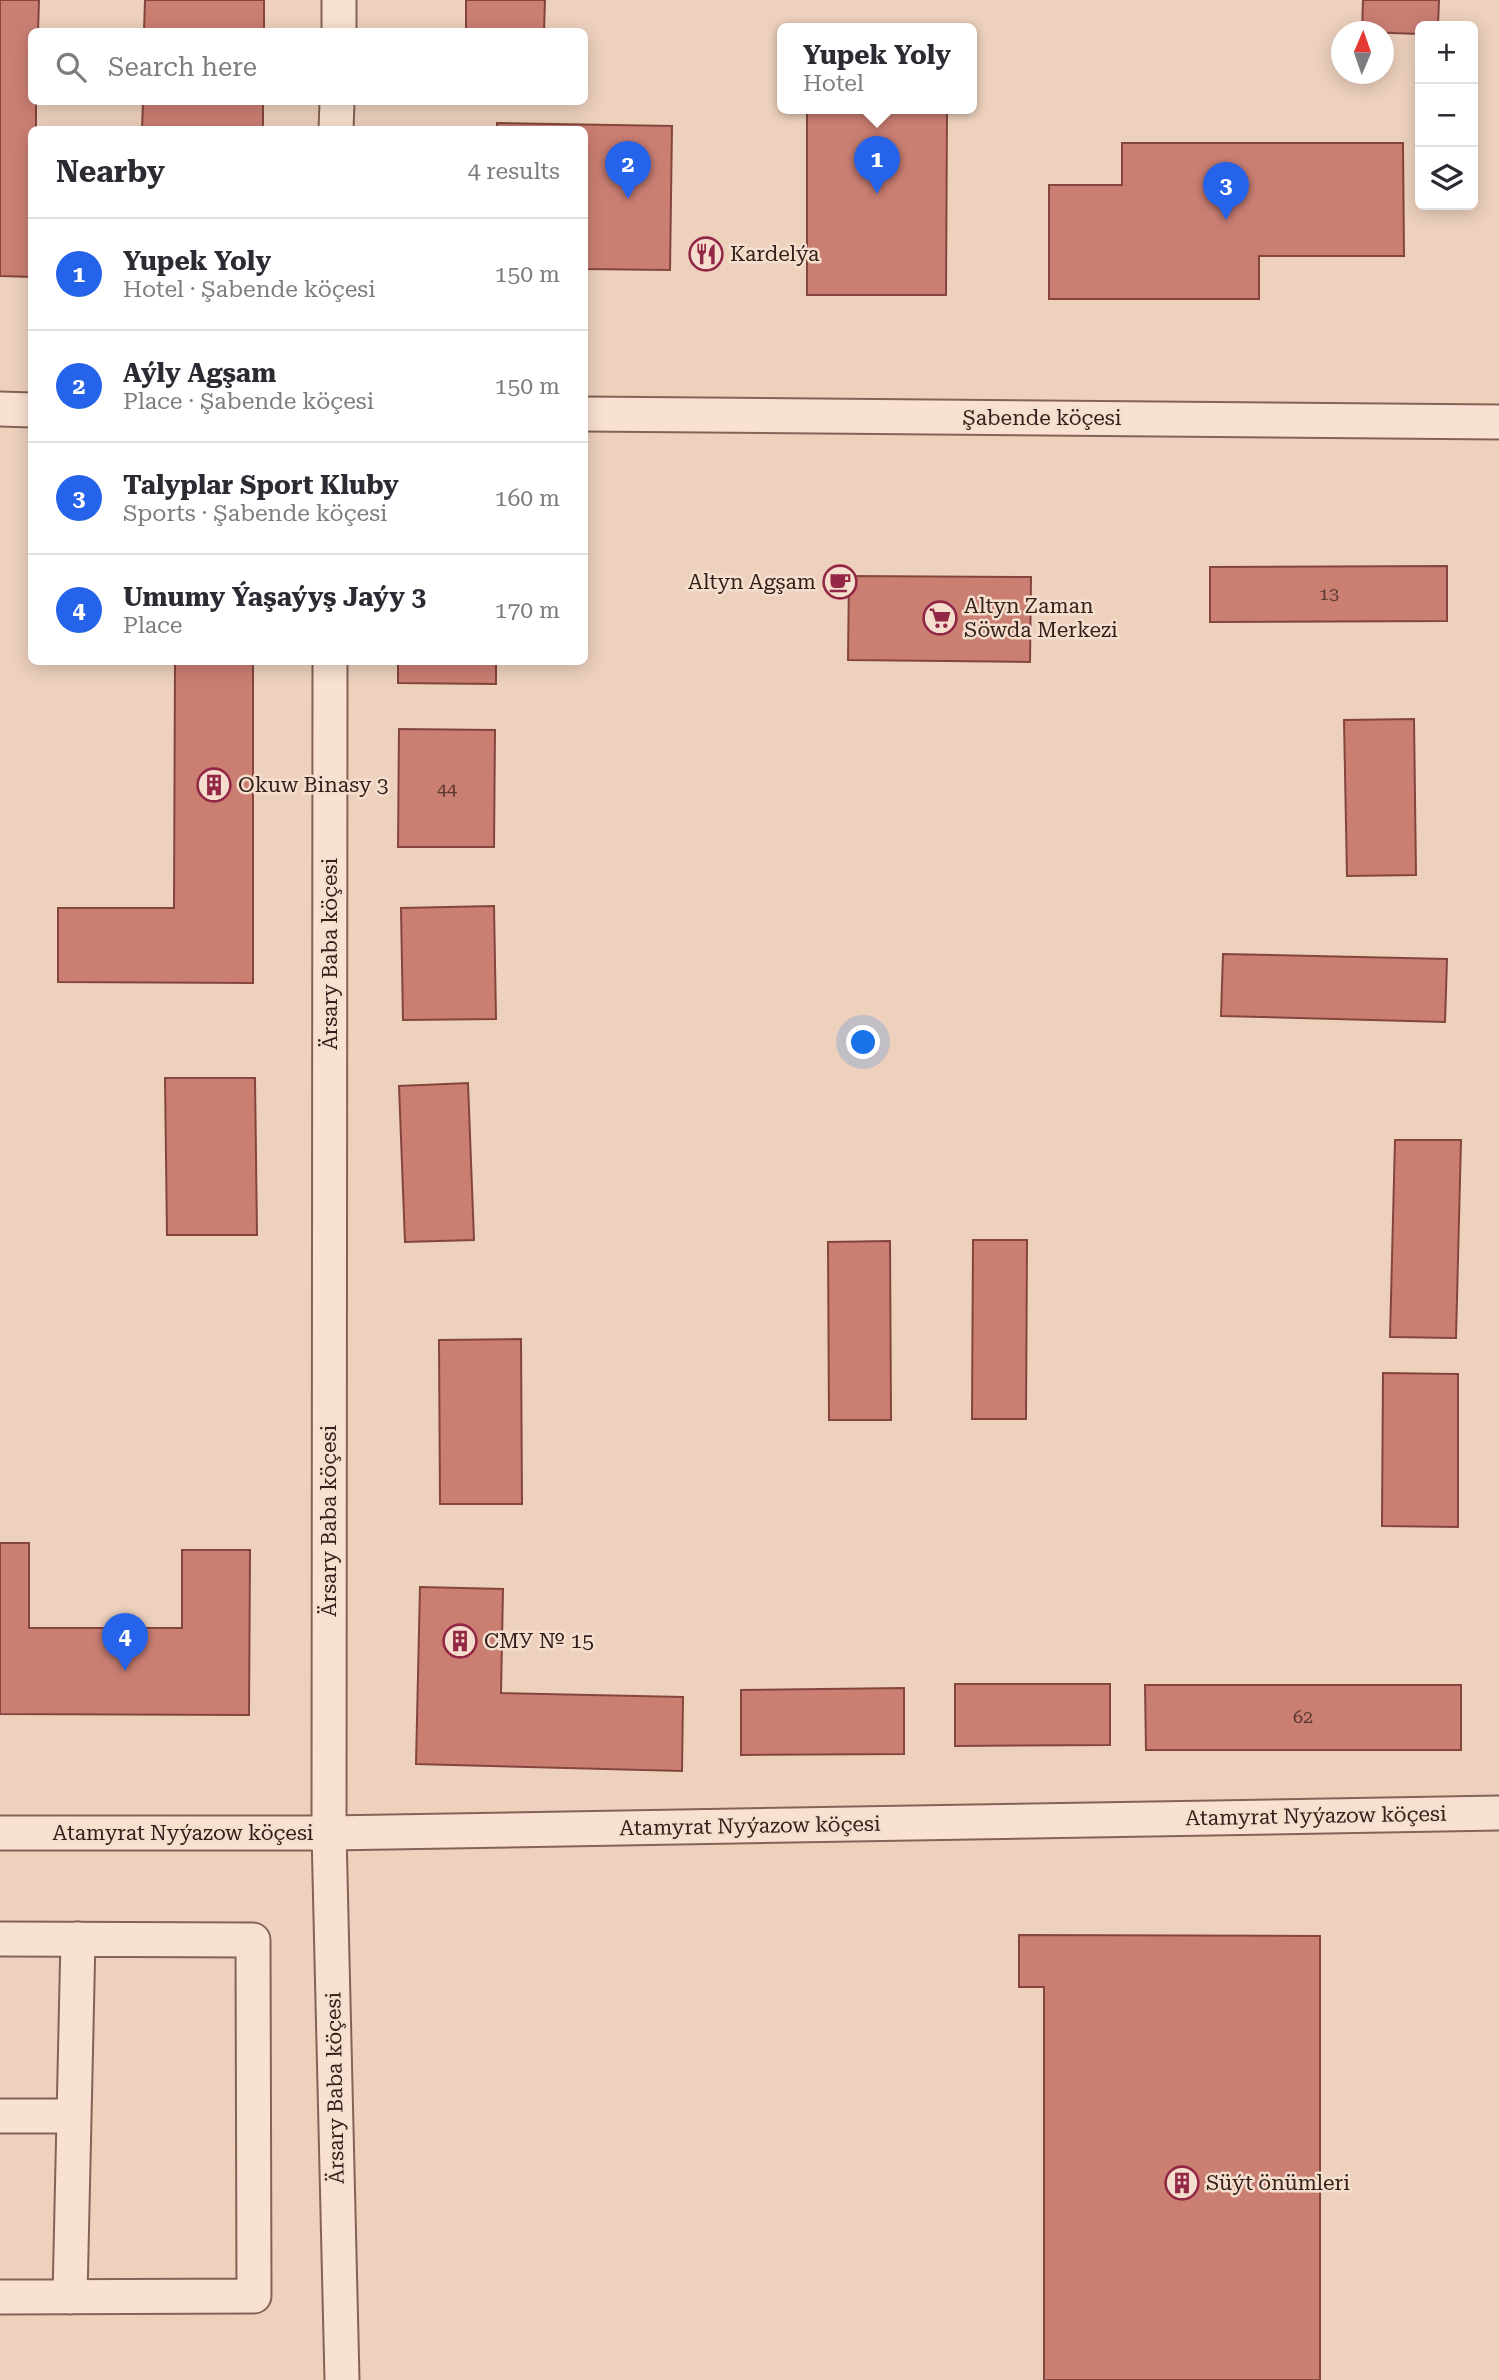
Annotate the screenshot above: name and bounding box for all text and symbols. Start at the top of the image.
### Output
north arrow [1331,21,1394,84]
map controls [1415,21,1478,210]
button: + [1415,21,1478,84]
popup [777,23,977,114]
search box [28,28,588,105]
text: Yupek Yoly [803,40,951,70]
icon: search [52,48,90,86]
text: Search here [108,52,257,82]
text: Hotel [803,70,864,97]
button: − [1415,84,1478,147]
pin: 1 [854,136,900,194]
pin: 2 [605,141,651,199]
button: layers [1415,147,1478,210]
text: Nearby [56,154,165,189]
text: 4 results [468,158,560,185]
pin: 3 [1203,162,1249,220]
restaurant icon: Kardelýa [687,235,725,273]
place label: Kardelýa [730,242,820,266]
text: Yupek Yoly [123,246,271,276]
text: 1 [73,261,85,288]
text: 150 m [495,261,560,288]
text: Hotel · Şabende köçesi [123,276,376,303]
text: Aýly Agşam [123,358,276,388]
text: 2 [73,373,85,400]
text: 150 m [495,373,560,400]
text: Place · Şabende köçesi [123,388,374,415]
street label: Şabende köçesi [962,406,1122,430]
text: Talyplar Sport Kluby [123,470,399,500]
text: 3 [73,485,85,512]
text: 160 m [495,485,560,512]
text: Sports · Şabende köçesi [123,500,387,527]
cafe icon: Altyn Agşam [821,563,859,601]
place label: Altyn Agşam [688,570,816,594]
text: Umumy Ýaşaýyş Jaýy 3 [123,582,426,612]
house number: 13 [1319,583,1339,604]
place label: Altyn Zaman Söwda Merkezi [964,594,1118,642]
text: 4 [73,597,85,624]
text: 170 m [495,597,560,624]
supermarket icon: Altyn Zaman Söwda Merkezi [921,599,959,637]
text: Place [123,612,182,639]
building icon: Okuw Binasy 3 [195,766,233,804]
place label: Okuw Binasy 3 [238,773,389,797]
house number: 44 [437,778,457,799]
street label: Ärsary Baba köçesi [318,858,342,1050]
your location [846,1025,880,1059]
street label: Ärsary Baba köçesi [317,1425,341,1617]
pin: 4 [102,1613,148,1671]
building icon: СМУ № 15 [441,1622,479,1660]
place label: СМУ № 15 [484,1629,594,1653]
house number: 62 [1293,1706,1313,1727]
street label: Atamyrat Nyýazow köçesi [1185,1802,1447,1830]
street label: Atamyrat Nyýazow köçesi [619,1812,881,1840]
street label: Atamyrat Nyýazow köçesi [52,1821,314,1845]
street label: Ärsary Baba köçesi [321,1991,349,2184]
building icon: Süýt önümleri [1163,2164,1201,2202]
place label: Süýt önümleri [1206,2171,1350,2195]

